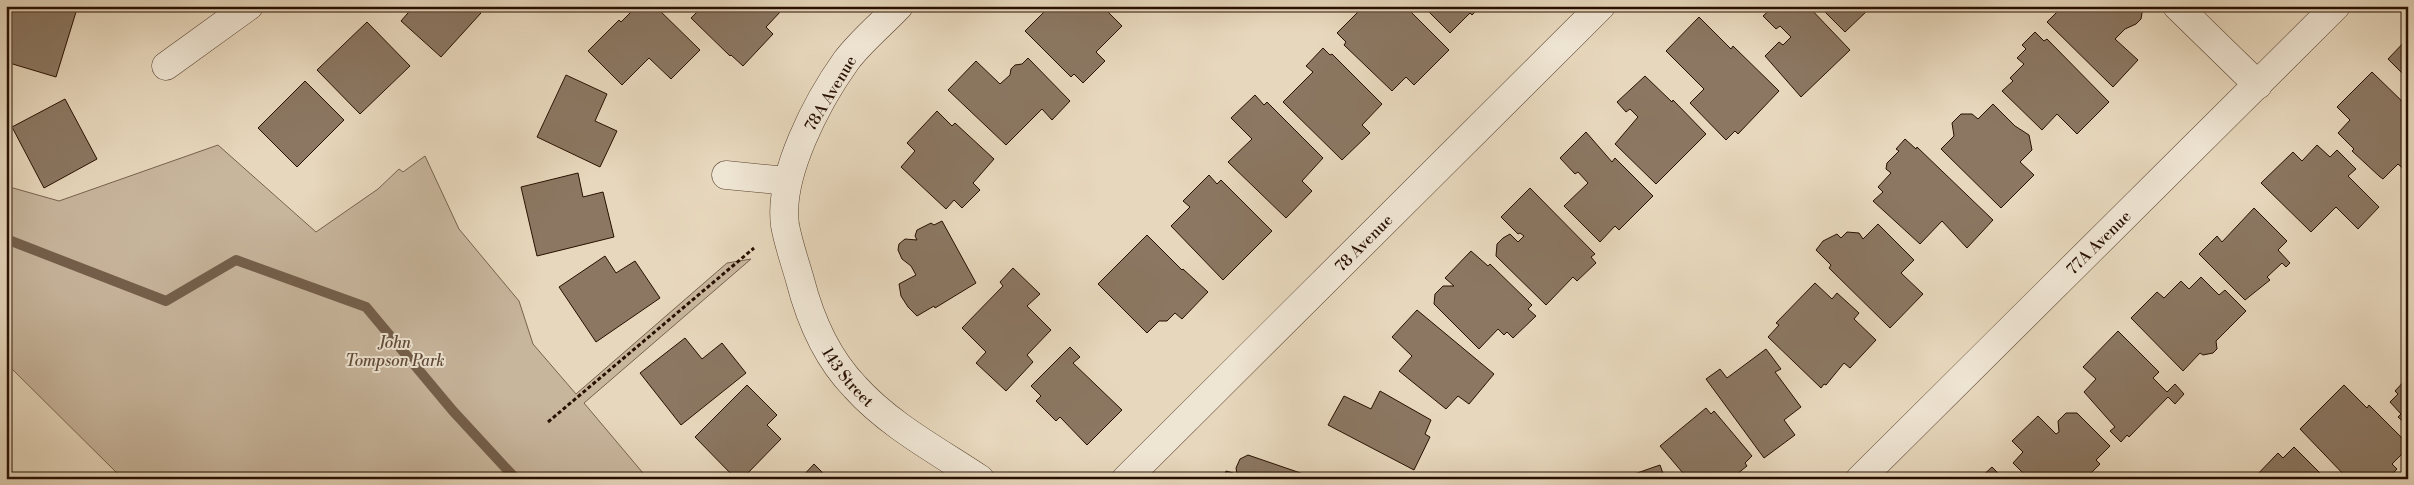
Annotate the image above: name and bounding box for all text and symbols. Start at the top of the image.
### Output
street label: 78A Avenue [801,52,861,135]
street label: 77A Avenue [2062,206,2136,279]
street label: 78 Avenue [1331,210,1397,276]
park label: John Tompson Park [345,333,445,371]
street label: 143 Street [817,344,878,412]

